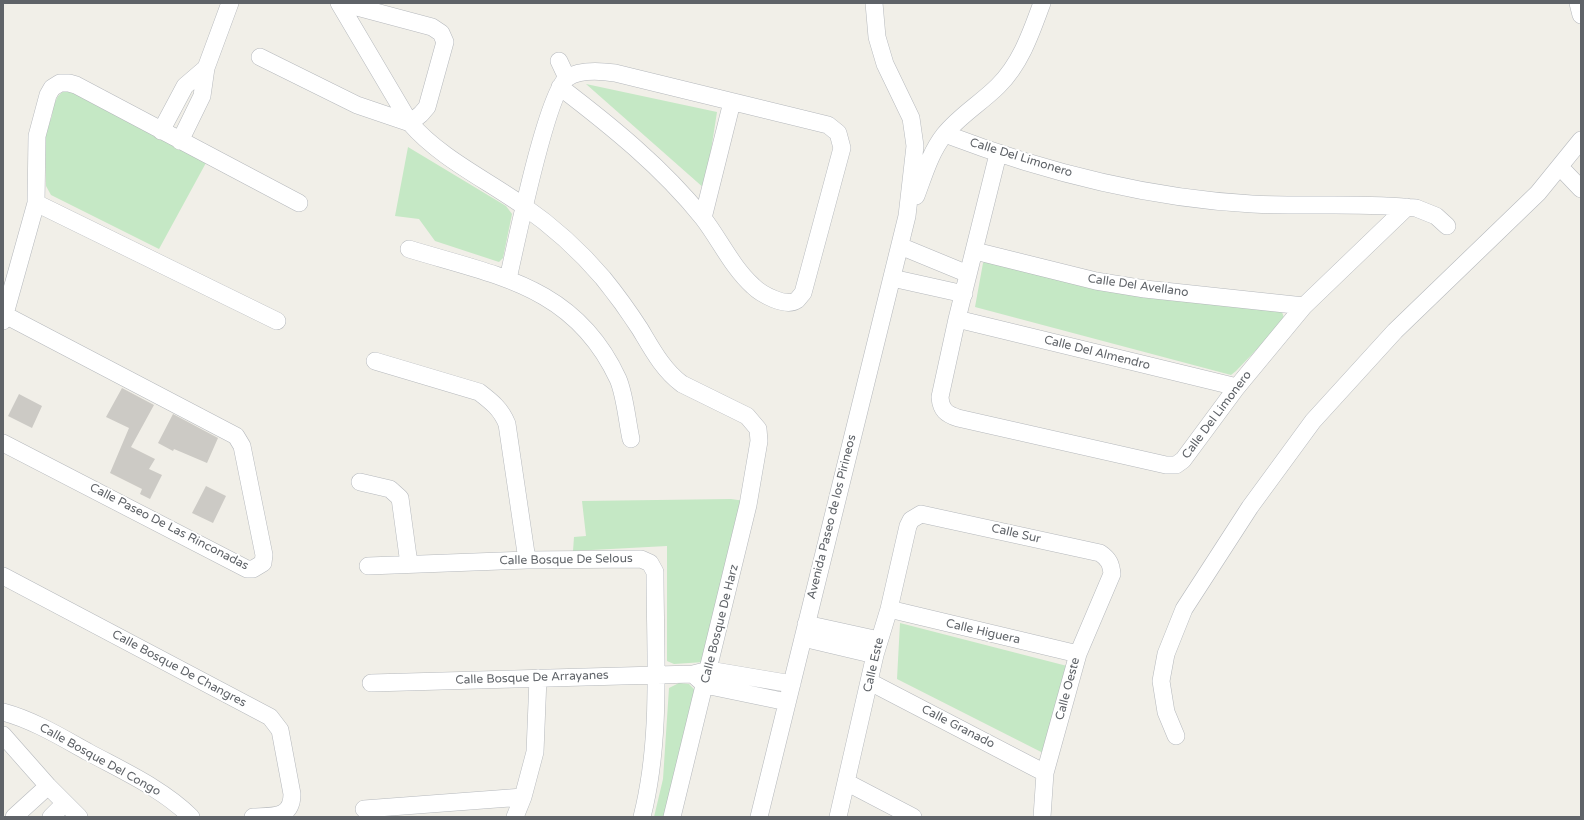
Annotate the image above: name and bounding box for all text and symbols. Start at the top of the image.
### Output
street label: Calle Del Limonero [968,136,1074,180]
street label: Calle Del Avellano [1087,272,1189,300]
street label: Calle Del Almendro [1042,333,1152,373]
street label: Calle Del Limonero [1179,368,1255,462]
street label: Avenida Paseo de los Pirineos [805,433,859,601]
street label: Calle Paseo De Las Rinconadas [87,481,251,573]
street label: Calle Sur [990,521,1042,547]
street label: Calle Bosque De Selous [499,552,633,568]
street label: Calle Bosque De Harz [698,563,742,685]
street label: Calle Higuera [944,616,1022,648]
street label: Calle Bosque De Changres [109,627,249,711]
street label: Calle Este [861,636,887,694]
street label: Calle Oeste [1053,656,1083,722]
street label: Calle Bosque De Arrayanes [455,668,609,688]
street label: Calle Granado [919,702,997,752]
street label: Calle Bosque Del Congo [37,721,163,799]

